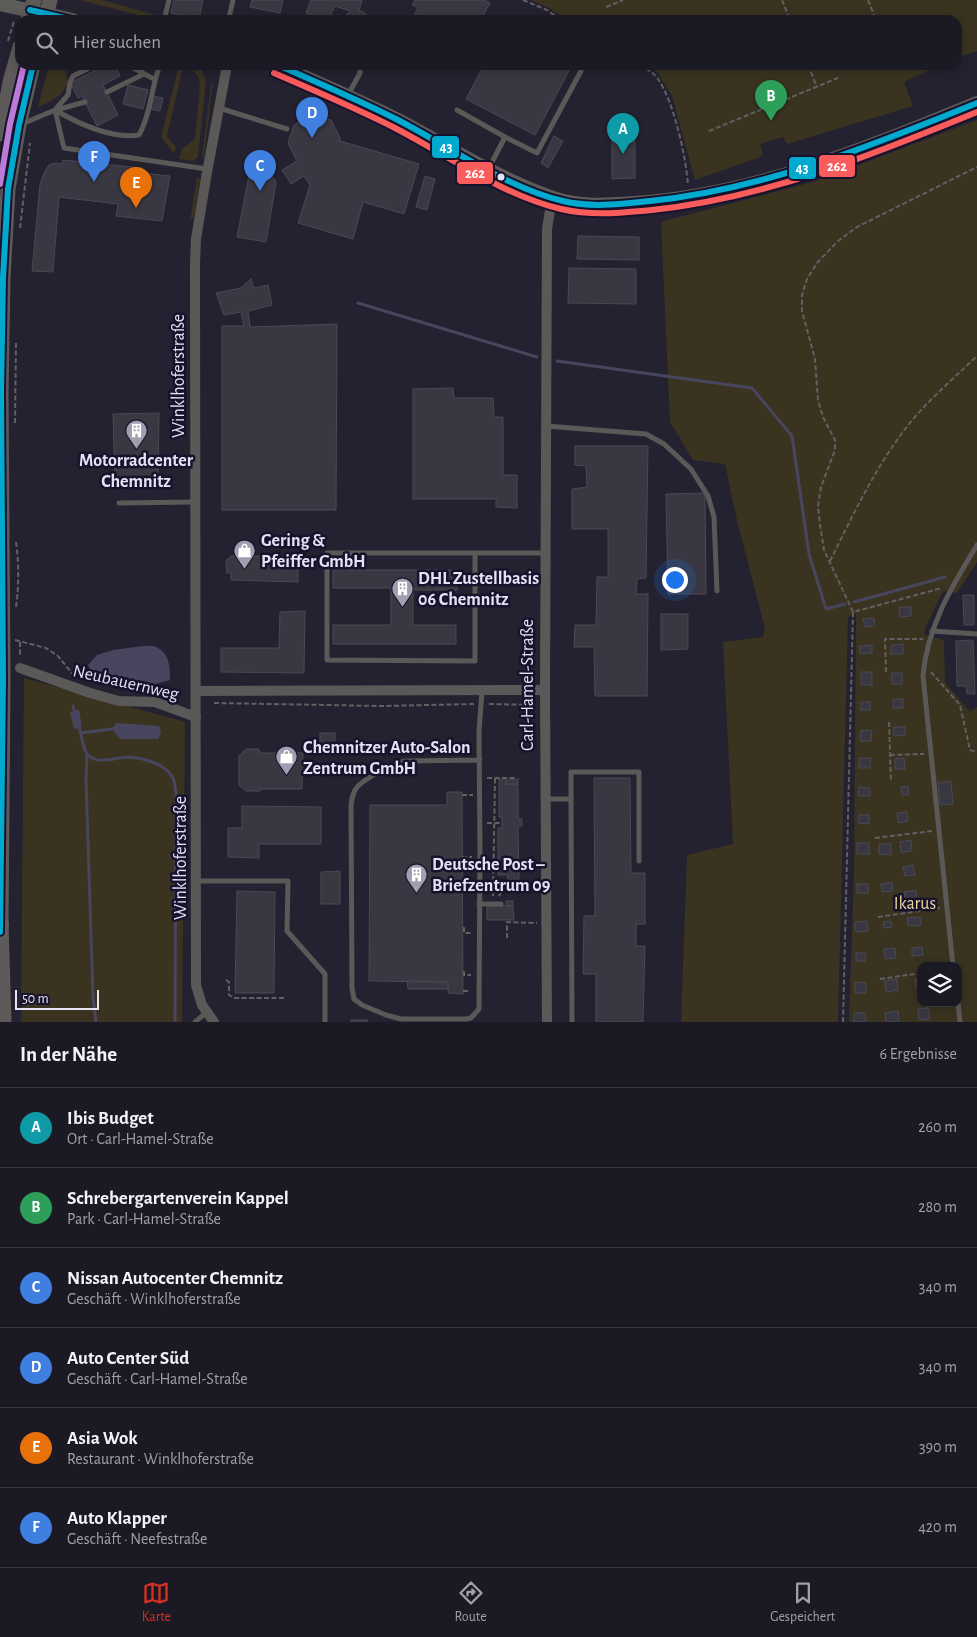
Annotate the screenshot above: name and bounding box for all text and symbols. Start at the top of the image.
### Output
search box [15,15,962,70]
icon: search [33,29,61,57]
text: Hier suchen [73,33,161,52]
pin: B [755,80,787,121]
pin: D [296,97,328,138]
pin: A [607,113,639,154]
line badge: 43 [431,135,460,159]
pin: F [78,141,110,182]
text: 43 [439,141,453,155]
pin: C [244,150,276,191]
line badge: 262 [818,154,856,178]
line badge: 43 [788,156,817,180]
text: 262 [827,160,847,174]
line badge: 262 [456,161,494,185]
text: 43 [795,162,809,176]
pin: E [120,167,152,208]
text: 262 [465,167,485,181]
unlabelled marker [496,172,506,182]
street label: Winklhoferstraße [170,314,188,438]
building icon: Motorradcenter Chemnitz [124,418,148,449]
place label: Motorradcenter Chemnitz [79,452,194,491]
place label: Gering & Pfeiffer GmbH [261,532,365,571]
shop icon: Gering & Pfeiffer GmbH [233,538,257,569]
your location [662,567,688,593]
place label: DHL Zustellbasis 06 Chemnitz [418,570,539,609]
building icon: DHL Zustellbasis 06 Chemnitz [390,576,414,607]
street label: Carl-Hamel-Straße [519,619,537,751]
street label: Neubauernweg [71,662,181,704]
place label: Chemnitzer Auto-Salon Zentrum GmbH [303,739,471,778]
shop icon: Chemnitzer Auto-Salon Zentrum GmbH [275,745,299,776]
street label: Winklhoferstraße [172,796,190,920]
place label: Deutsche Post – Briefzentrum 09 [432,856,551,895]
building icon: Deutsche Post – Briefzentrum 09 [404,862,428,893]
park label: Ikarus [894,895,936,913]
map controls [917,962,962,1007]
button: layers [917,962,962,1007]
scale bar [15,987,99,1010]
text: 50 m [22,992,49,1006]
text: In der Nähe [20,1044,117,1065]
text: 6 Ergebnisse [880,1046,957,1062]
text: Ibis Budget [67,1109,154,1128]
text: A [31,1119,41,1135]
text: 260 m [918,1119,957,1135]
text: Ort · Carl-Hamel-Straße [67,1131,214,1147]
text: Schrebergartenverein Kappel [67,1189,289,1208]
text: B [31,1199,41,1215]
text: 280 m [918,1199,957,1215]
text: Park · Carl-Hamel-Straße [67,1211,221,1227]
text: Nissan Autocenter Chemnitz [67,1269,283,1288]
text: C [32,1279,40,1295]
text: 340 m [919,1279,957,1295]
text: Geschäft · Winklhoferstraße [67,1291,241,1307]
text: Auto Center Süd [67,1349,189,1368]
text: D [31,1359,41,1375]
text: 340 m [919,1359,957,1375]
text: Geschäft · Carl-Hamel-Straße [67,1371,248,1387]
text: Asia Wok [67,1429,138,1448]
text: E [32,1439,40,1455]
text: 390 m [919,1439,957,1455]
text: Restaurant · Winklhoferstraße [67,1451,254,1467]
text: Auto Klapper [67,1509,167,1528]
text: F [32,1519,40,1535]
text: 420 m [918,1519,957,1535]
text: Geschäft · Neefestraße [67,1531,207,1547]
tab: Karte [142,1579,171,1626]
tab: Route [455,1579,487,1626]
tab: Gespeichert [770,1579,835,1626]

